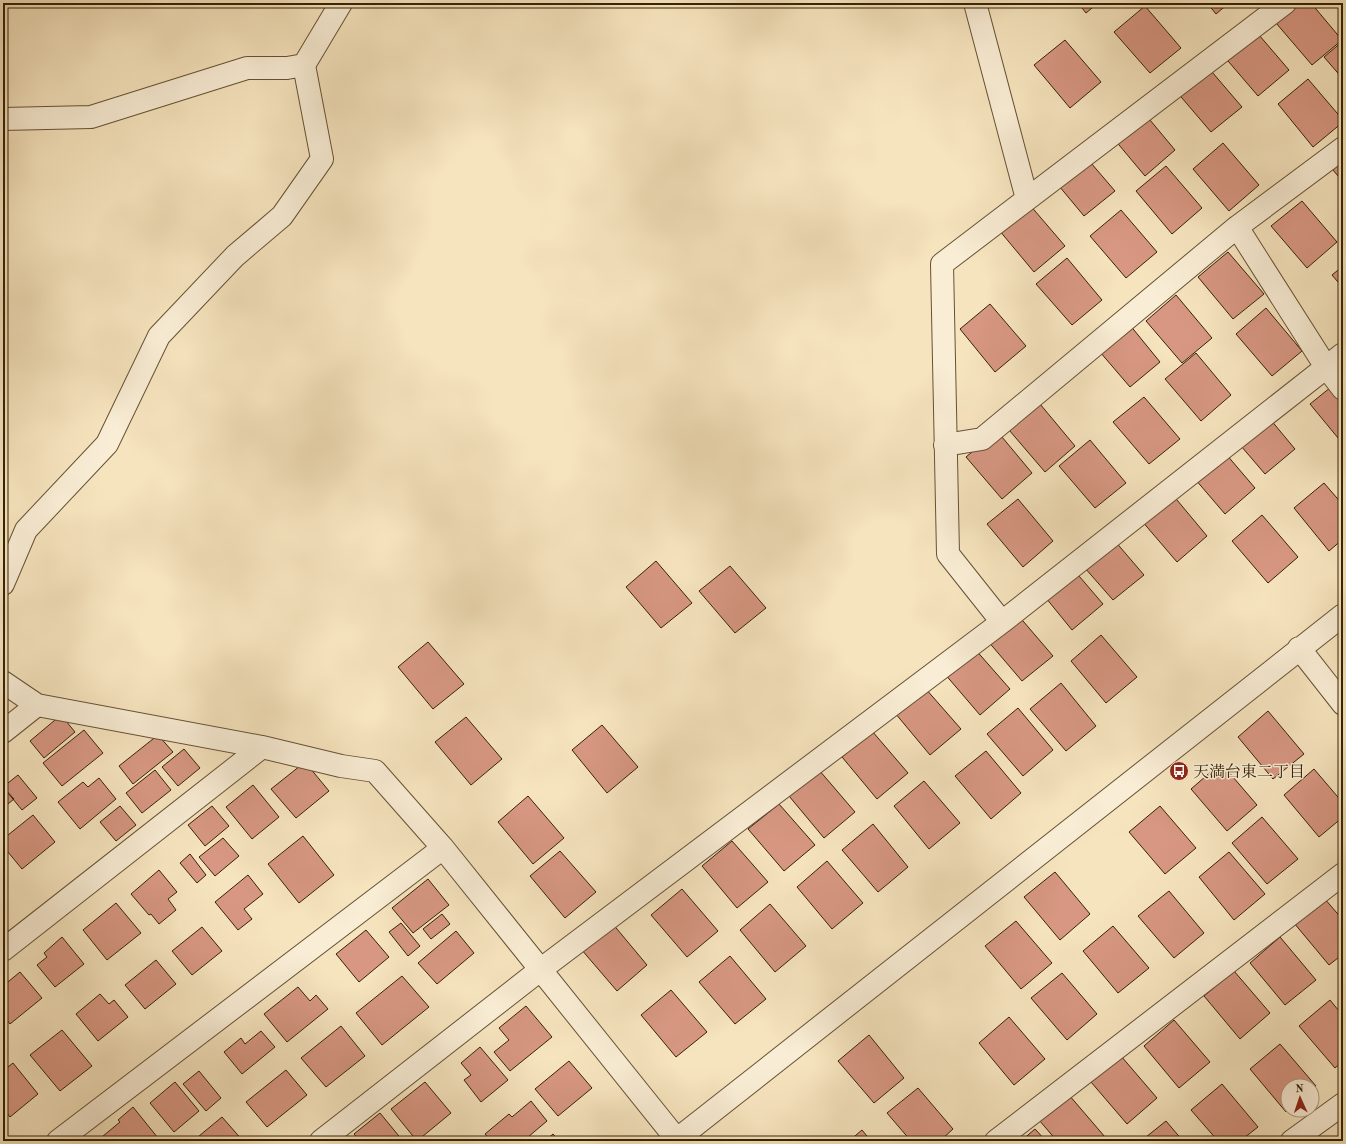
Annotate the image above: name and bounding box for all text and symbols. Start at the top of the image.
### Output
bus stop icon: 天満台東二丁目 [1168,760,1190,782]
place label: 天満台東二丁目 [1193,763,1305,781]
north arrow [1280,1078,1320,1118]
text: N [1295,1084,1305,1095]

